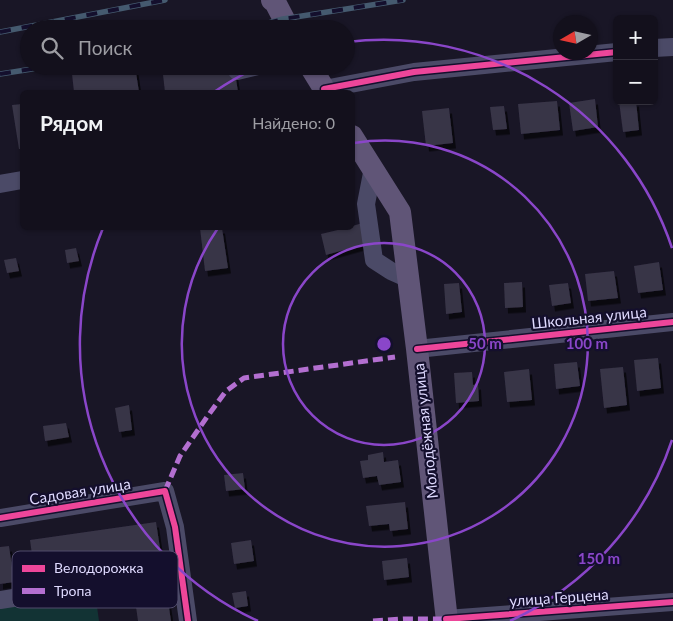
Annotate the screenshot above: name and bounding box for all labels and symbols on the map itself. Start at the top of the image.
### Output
north arrow [553,15,598,60]
street label: Школьная улица [530,302,647,332]
text: 50 m [468,334,502,352]
text: 100 m [566,334,608,352]
centre of rings [375,335,393,353]
street label: Молодёжная улица [409,363,441,500]
street label: Садовая улица [28,474,132,508]
text: 150 m [578,549,620,567]
legend [12,551,178,608]
text: Велодорожка [54,559,143,576]
text: Тропа [54,582,91,599]
street label: улица Герцена [509,585,609,609]

